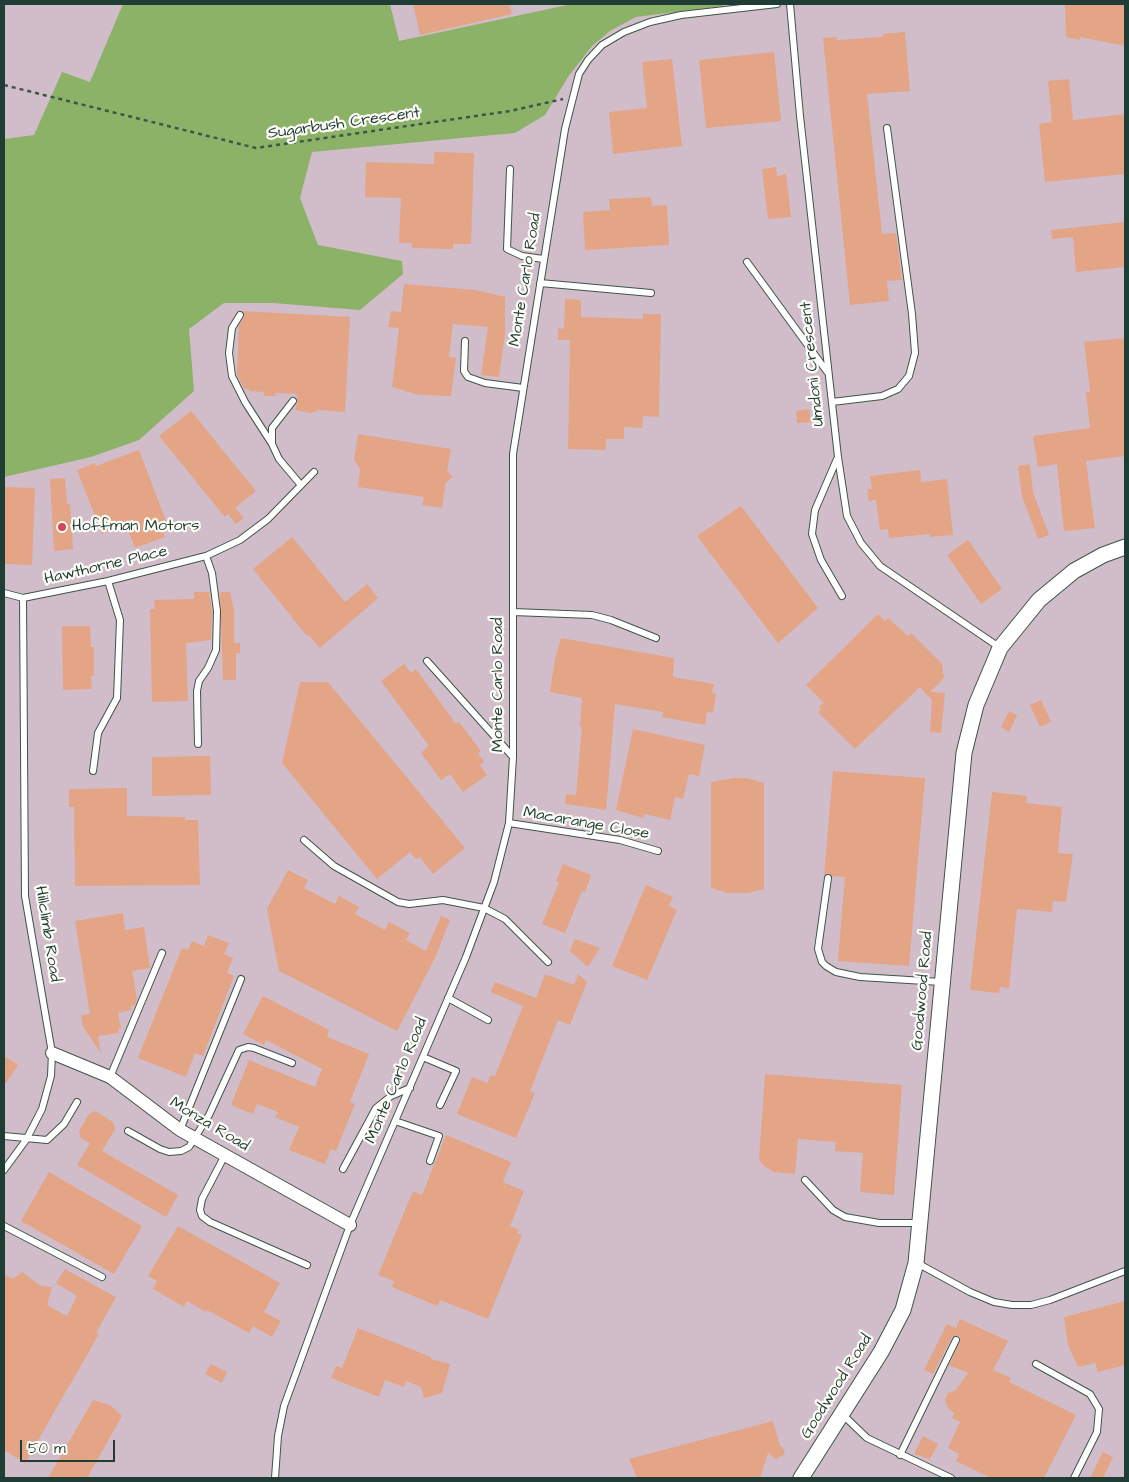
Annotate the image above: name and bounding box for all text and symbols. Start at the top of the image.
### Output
street label: Sugarbush Crescent [267,104,421,144]
street label: Monte Carlo Road [506,212,546,348]
street label: Umdoni Crescent [797,301,829,427]
place label: Hoffman Motors [72,517,199,537]
marker: Hoffman Motors [56,521,68,533]
street label: Hawthorne Place [43,543,169,589]
street label: Monte Carlo Road [489,618,509,752]
street label: Macarange Close [522,803,650,845]
street label: Hillclimb Road [30,885,64,983]
street label: Goodwood Road [908,931,938,1051]
street label: Monte Carlo Road [362,1015,432,1147]
street label: Monza Road [166,1094,252,1156]
street label: Goodwood Road [797,1331,877,1443]
scale bar [22,1430,118,1462]
text: 50 m [28,1438,66,1459]

